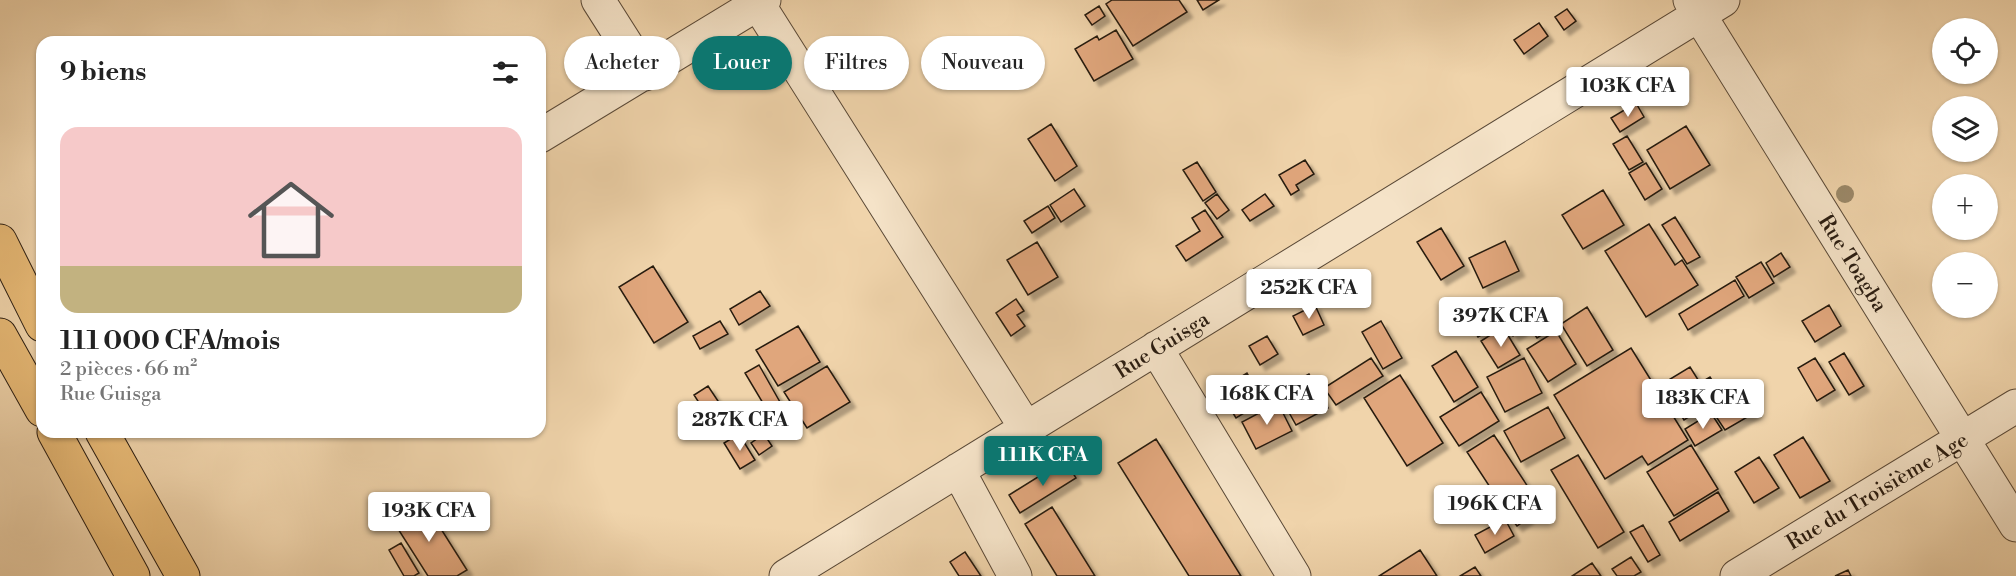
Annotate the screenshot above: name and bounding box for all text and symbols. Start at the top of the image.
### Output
map controls [1932,18,1998,318]
button: locate [1932,18,1998,84]
chip: Acheter [564,36,680,90]
chip: Louer [692,36,792,90]
chip: Filtres [804,36,909,90]
chip: Nouveau [921,36,1045,90]
text: 9 biens [60,56,146,88]
icon: filters [489,56,522,89]
pin: 103K CFA [1566,67,1690,118]
text: 103K CFA [1580,74,1676,99]
button: layers [1932,96,1998,162]
icon: home [237,166,345,274]
button: + [1932,174,1998,240]
street label: Rue Toagba [1812,210,1893,317]
button: − [1932,252,1998,318]
pin: 252K CFA [1247,269,1371,320]
text: 252K CFA [1260,276,1358,301]
pin: 397K CFA [1439,297,1563,348]
text: 397K CFA [1453,304,1549,329]
street label: Rue Guisga [1110,306,1215,385]
text: 111 000 CFA/mois [60,325,280,357]
text: 2 pièces · 66 m² [60,357,197,382]
pin: 168K CFA [1205,375,1329,426]
pin: 183K CFA [1641,379,1765,430]
text: Rue Guisga [60,382,161,407]
text: 168K CFA [1220,382,1314,407]
text: 183K CFA [1656,386,1750,411]
pin: 287K CFA [678,401,802,452]
text: 287K CFA [692,408,788,433]
street label: Rue du Troisième Age [1782,427,1973,556]
pin: 111K CFA [981,436,1105,487]
text: 111K CFA [998,443,1088,468]
pin: 196K CFA [1433,485,1557,536]
pin: 193K CFA [367,492,491,543]
text: 196K CFA [1448,492,1542,517]
text: 193K CFA [382,499,476,524]

